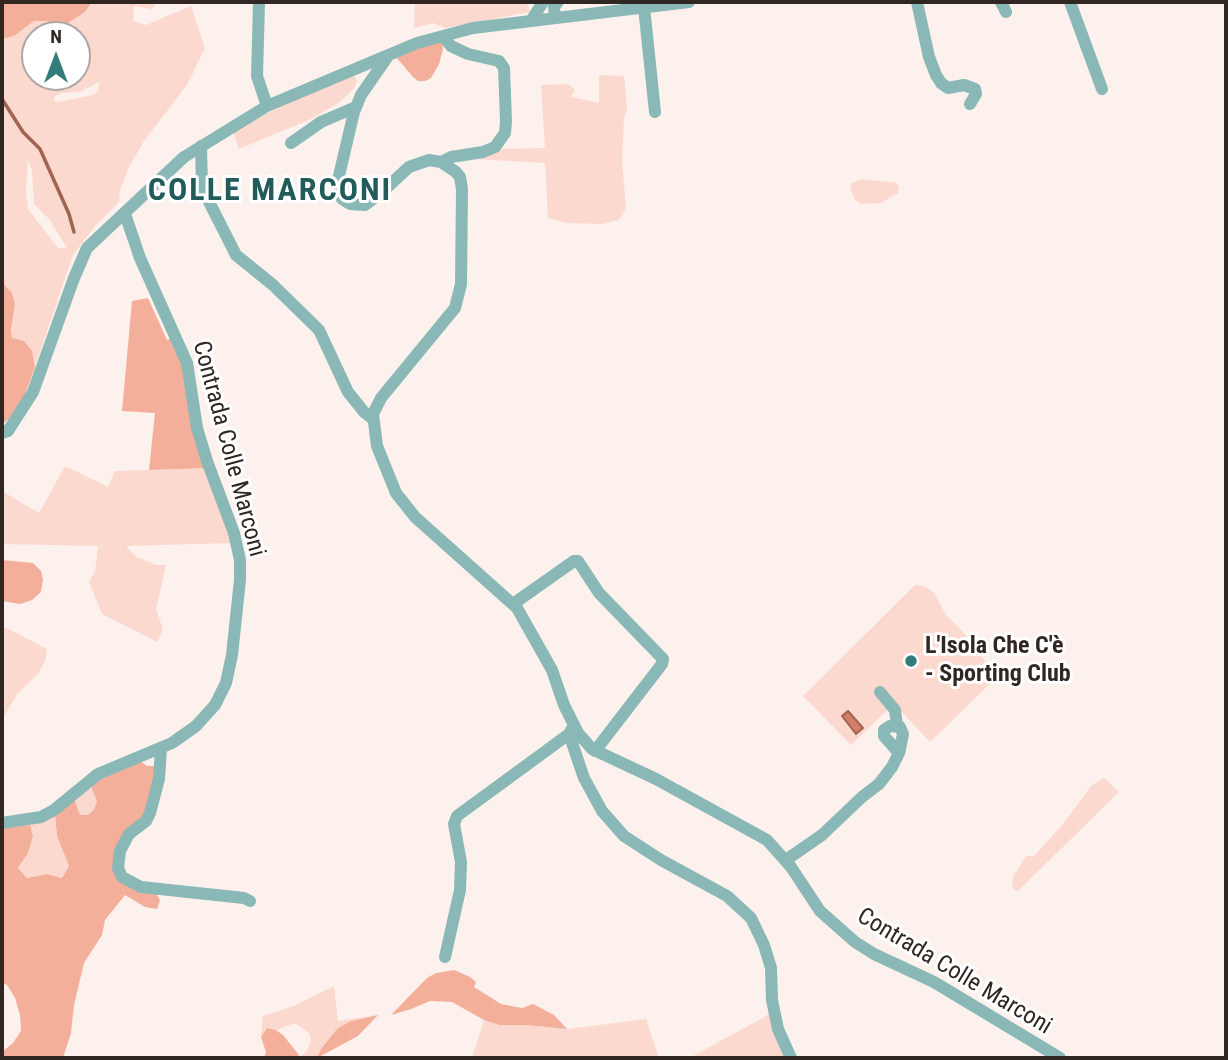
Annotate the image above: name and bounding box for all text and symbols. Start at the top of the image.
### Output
north arrow [21,21,91,91]
text: N [50,25,62,48]
district label: COLLE MARCONI [149,173,391,211]
street label: Contrada Colle Marconi [185,338,271,560]
place label: L'Isola Che C'è - Sporting Club [925,633,1071,689]
marker: L'Isola Che C'è - Sporting Club [903,653,919,669]
street label: Contrada Colle Marconi [851,902,1057,1042]

